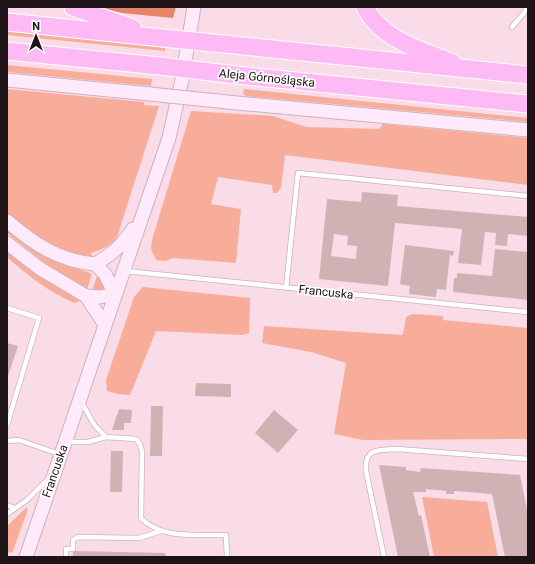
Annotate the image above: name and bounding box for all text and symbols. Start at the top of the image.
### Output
north arrow [16,16,56,56]
text: N [32,20,40,33]
street label: Aleja Górnośląska [218,66,316,90]
street label: Francuska [298,282,354,302]
street label: Francuska [39,443,71,499]

